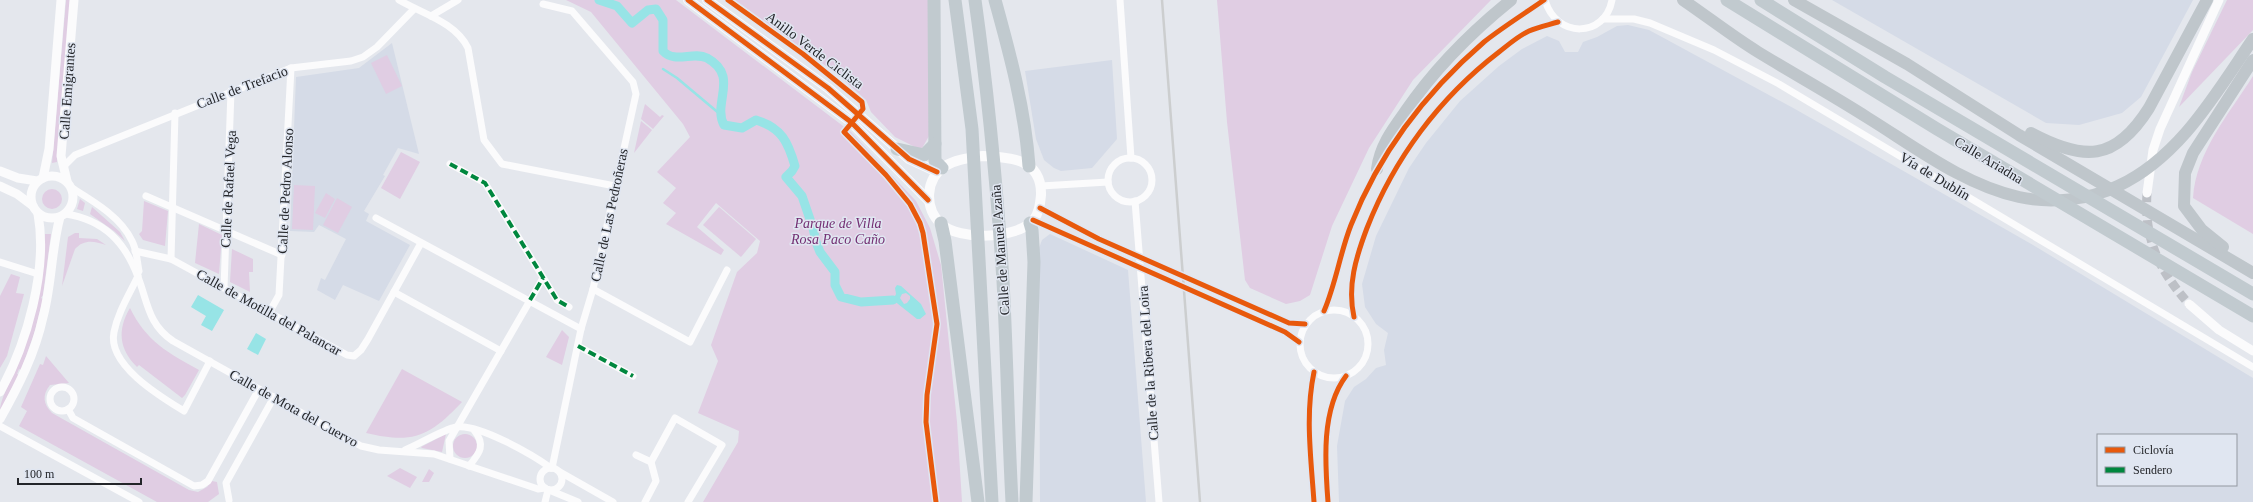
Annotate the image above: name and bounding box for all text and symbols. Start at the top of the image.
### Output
street label: Anillo Verde Ciclista [763,9,867,92]
street label: Calle Emigrantes [57,42,78,140]
street label: Calle de Trefacio [194,63,290,112]
street label: Calle de Pedro Alonso [275,128,296,254]
street label: Calle de Rafael Vega [218,129,239,248]
street label: Calle Ariadna [1952,134,2026,187]
street label: Calle de Las Pedroñeras [588,147,631,283]
street label: Vía de Dublín [1897,150,1973,203]
street label: Calle de Manuel Azaña [988,183,1013,316]
park label: Parque de Villa Rosa Paco Caño [790,216,885,247]
street label: Calle de Motilla del Palancar [194,266,344,359]
street label: Calle de la Ribera del Loira [1136,284,1161,441]
street label: Calle de Mota del Cuervo [227,367,361,450]
legend [2097,434,2237,486]
text: Ciclovía [2133,443,2174,457]
scale bar [18,460,141,486]
text: Sendero [2133,463,2172,477]
text: 100 m [24,467,55,481]

